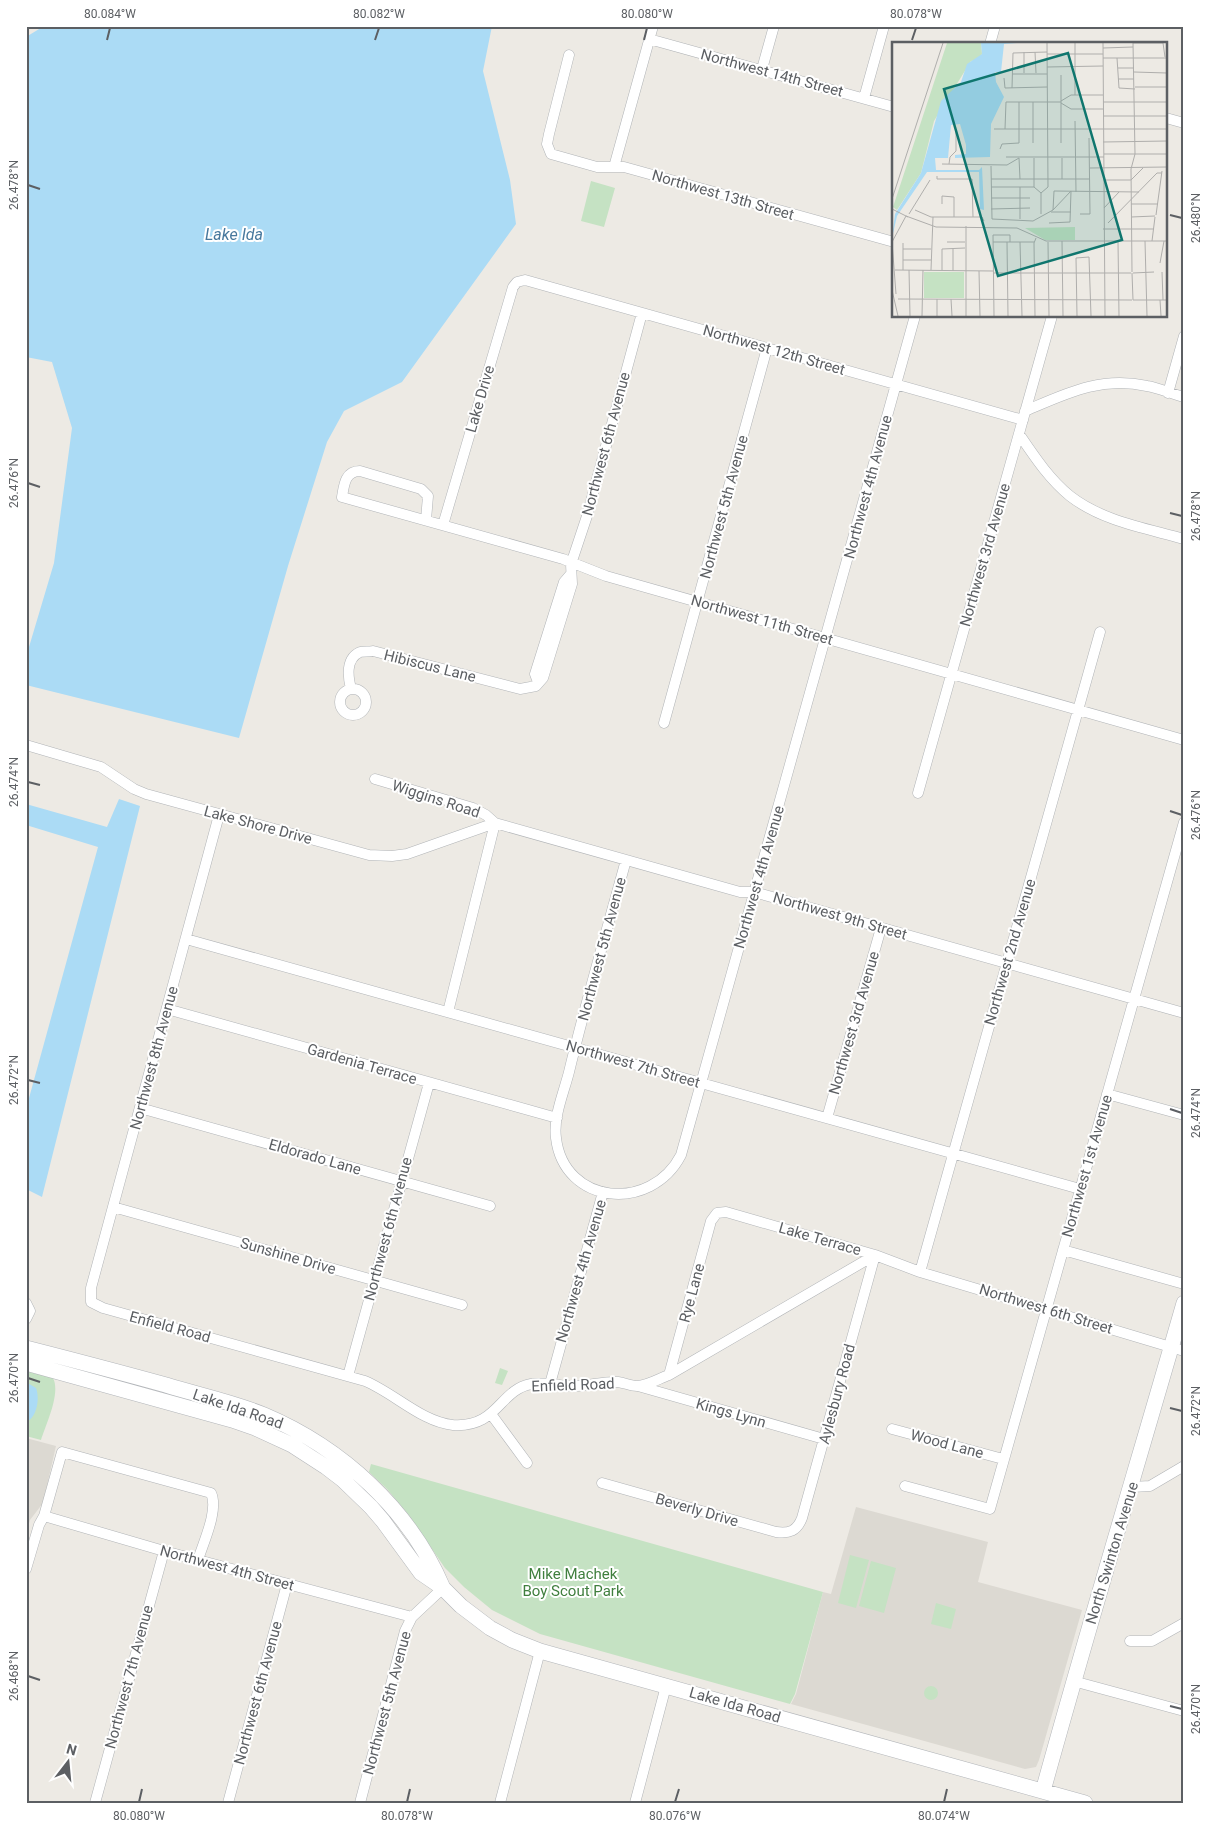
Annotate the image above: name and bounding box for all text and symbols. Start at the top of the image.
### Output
text: 80.084°W [84,7,136,21]
text: 80.082°W [353,7,405,21]
text: 80.080°W [621,7,673,21]
text: 80.078°W [890,7,942,21]
inset map [892,42,1168,318]
street label: Northwest 14th Street [699,45,845,101]
text: 26.478°N [7,160,21,210]
street label: Northwest 13th Street [650,166,796,224]
text: 26.480°N [1189,193,1203,243]
water label: Lake Ida [205,225,263,244]
street label: Northwest 12th Street [701,321,847,379]
street label: Lake Drive [462,363,498,435]
street label: Northwest 6th Avenue [578,370,634,518]
street label: Northwest 4th Avenue [840,413,896,561]
street label: Northwest 5th Avenue [696,433,752,581]
text: 26.476°N [7,458,21,508]
street label: Northwest 3rd Avenue [956,481,1014,629]
text: 26.478°N [1189,491,1203,541]
street label: Northwest 11th Street [689,591,835,649]
street label: Hibiscus Lane [382,646,478,686]
text: 26.474°N [7,757,21,807]
street label: Wiggins Road [390,776,482,822]
text: 26.476°N [1189,790,1203,840]
street label: Lake Shore Drive [202,802,314,848]
street label: Northwest 4th Avenue [730,803,788,951]
street label: Northwest 5th Avenue [574,875,630,1023]
street label: Northwest 2nd Avenue [980,877,1040,1027]
street label: Northwest 9th Street [771,888,909,944]
street label: Northwest 3rd Avenue [825,949,883,1097]
street label: Northwest 8th Avenue [126,984,182,1132]
street label: Northwest 7th Street [564,1036,702,1092]
street label: Gardenia Terrace [305,1040,419,1088]
text: 26.472°N [7,1055,21,1105]
text: 26.474°N [1189,1088,1203,1138]
street label: Northwest 1st Avenue [1058,1093,1116,1239]
street label: Eldorado Lane [267,1135,363,1179]
street label: Northwest 6th Avenue [360,1155,416,1303]
street label: Northwest 4th Avenue [552,1197,610,1345]
street label: Lake Terrace [777,1219,863,1259]
street label: Sunshine Drive [238,1234,338,1278]
street label: Rye Lane [675,1261,709,1325]
street label: Northwest 6th Street [977,1280,1115,1338]
street label: Enfield Road [127,1308,213,1346]
street label: Aylesbury Road [815,1342,859,1446]
text: 26.470°N [7,1353,21,1403]
street label: Enfield Road [531,1375,615,1395]
street label: Lake Ida Road [191,1385,285,1433]
text: 26.472°N [1189,1386,1203,1436]
street label: Kings Lynn [694,1394,768,1432]
street label: Wood Lane [909,1426,986,1462]
street label: North Swinton Avenue [1082,1480,1142,1626]
street label: Beverly Drive [653,1490,741,1530]
street label: Northwest 4th Street [158,1541,296,1595]
park label: Mike Machek Boy Scout Park [522,1565,624,1600]
street label: Northwest 7th Avenue [101,1603,157,1751]
street label: Northwest 6th Avenue [230,1619,286,1767]
street label: Northwest 5th Avenue [359,1629,415,1777]
text: 26.468°N [7,1651,21,1701]
street label: Lake Ida Road [687,1683,783,1727]
text: 26.470°N [1189,1684,1203,1734]
north arrow [42,1736,92,1786]
text: N [65,1740,79,1759]
text: 80.080°W [113,1809,165,1823]
text: 80.078°W [381,1809,433,1823]
text: 80.076°W [649,1809,701,1823]
text: 80.074°W [918,1809,970,1823]

